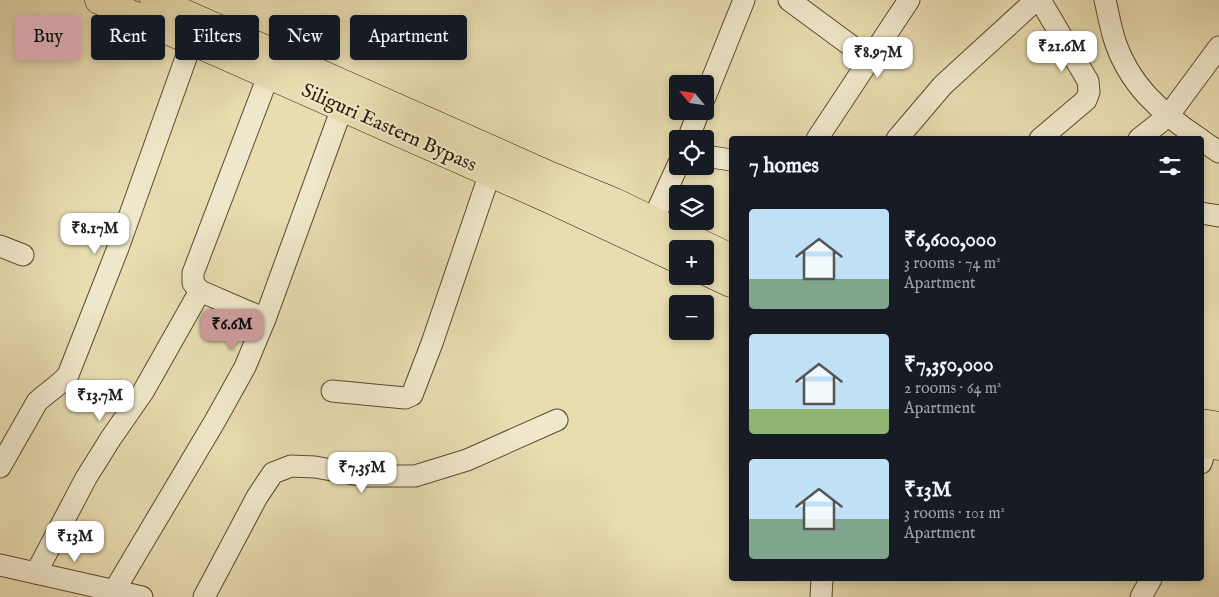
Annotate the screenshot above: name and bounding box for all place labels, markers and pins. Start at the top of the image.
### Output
pin: ₹21.6M [1021,30,1103,73]
pin: ₹8.97M [837,36,919,79]
pin: ₹8.17M [54,212,136,255]
pin: ₹6.6M [197,308,267,351]
pin: ₹13.7M [59,380,141,422]
pin: ₹7.35M [321,452,403,494]
pin: ₹13M [45,520,105,563]

